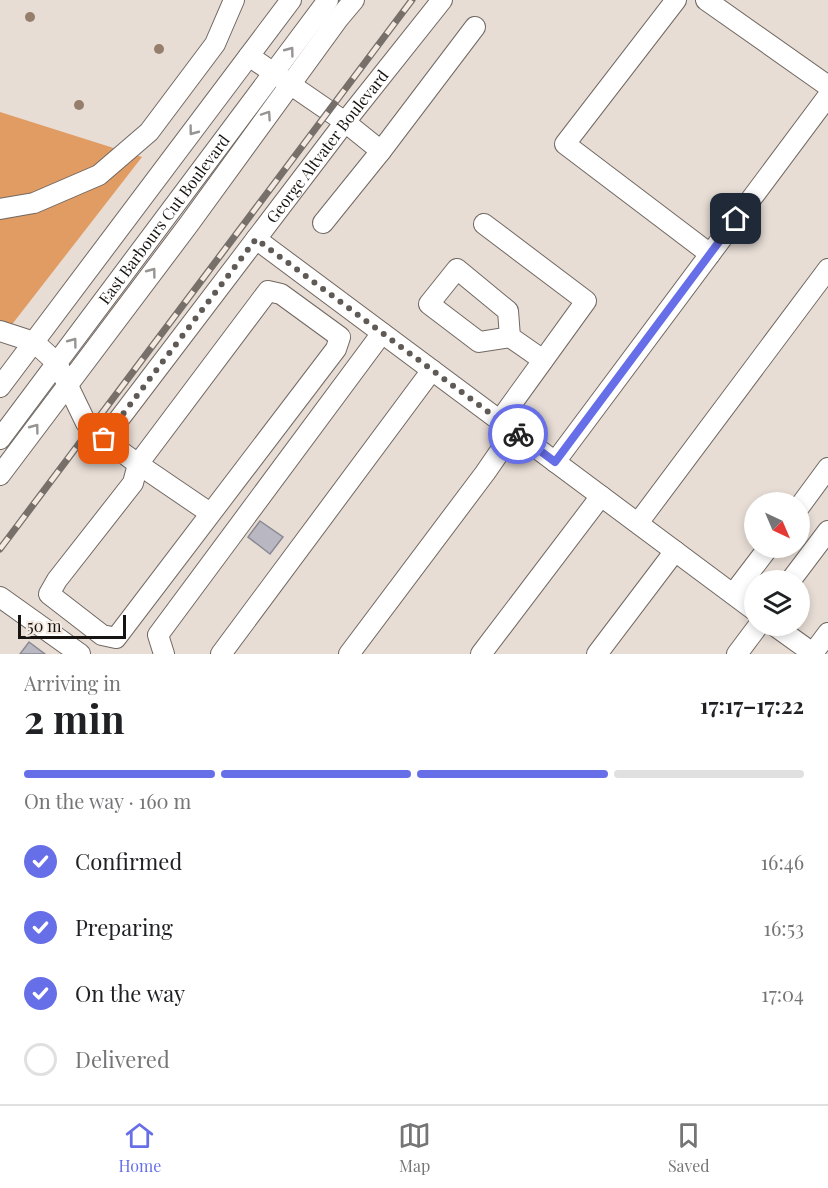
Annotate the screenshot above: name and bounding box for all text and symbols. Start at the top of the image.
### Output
one-way arrow [283,47,294,58]
street label: George Altvater Boulevard [261,65,393,227]
one-way arrow [260,111,271,122]
one-way arrow [189,124,200,135]
street label: East Barbours Cut Boulevard [93,130,234,308]
pin [710,193,761,244]
icon: home [719,202,752,235]
one-way arrow [145,268,156,279]
one-way arrow [66,338,77,349]
courier [488,404,548,464]
pin [78,413,129,464]
icon: bike [502,418,535,451]
icon: bag [87,422,120,455]
one-way arrow [28,424,39,435]
north arrow [744,492,810,558]
map controls [744,492,810,636]
button: layers [744,570,810,636]
scale bar [18,612,126,640]
text: 50 m [27,615,61,636]
text: Arriving in [24,669,121,696]
text: 17:17–17:22 [700,690,804,720]
text: 2 min [24,692,125,744]
text: On the way · 160 m [24,787,191,814]
icon: check [24,845,57,878]
text: Confirmed [75,846,182,876]
text: 16:46 [761,848,804,875]
icon: check [24,911,57,944]
text: Preparing [75,912,173,942]
text: 16:53 [764,914,804,941]
icon: check [24,977,57,1010]
text: On the way [75,978,185,1008]
text: 17:04 [761,980,804,1007]
text: Delivered [75,1044,170,1074]
tab: Home [118,1119,161,1176]
tab: Map [398,1119,431,1176]
tab: Saved [668,1119,710,1176]

